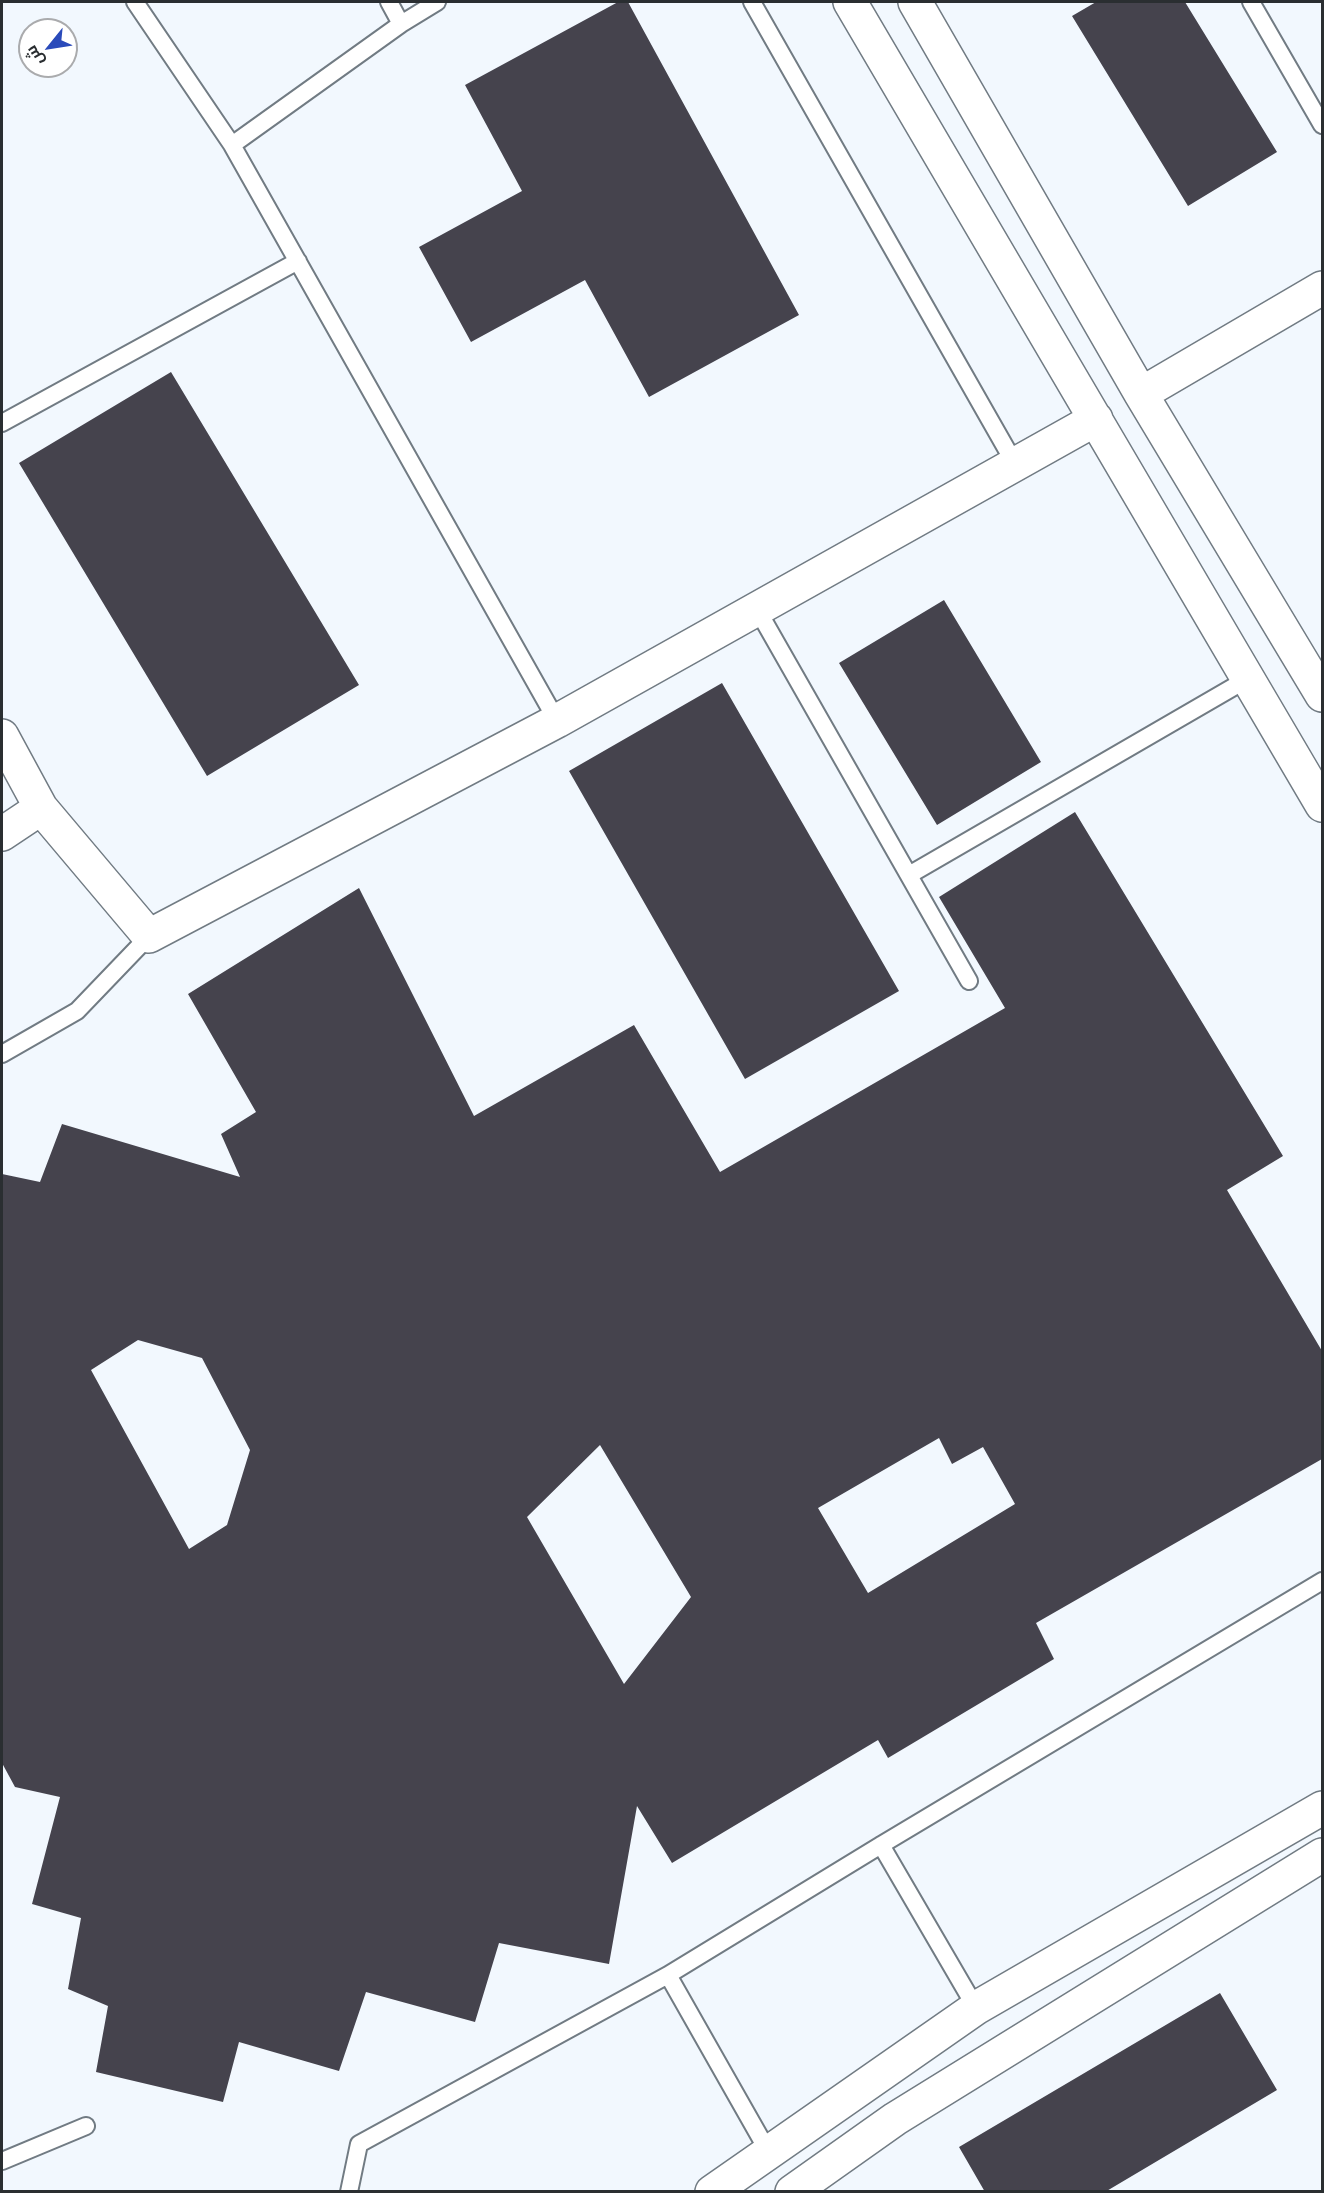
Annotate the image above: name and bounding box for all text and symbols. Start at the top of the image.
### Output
north arrow [18,18,78,78]
text: ش [20,42,48,70]

